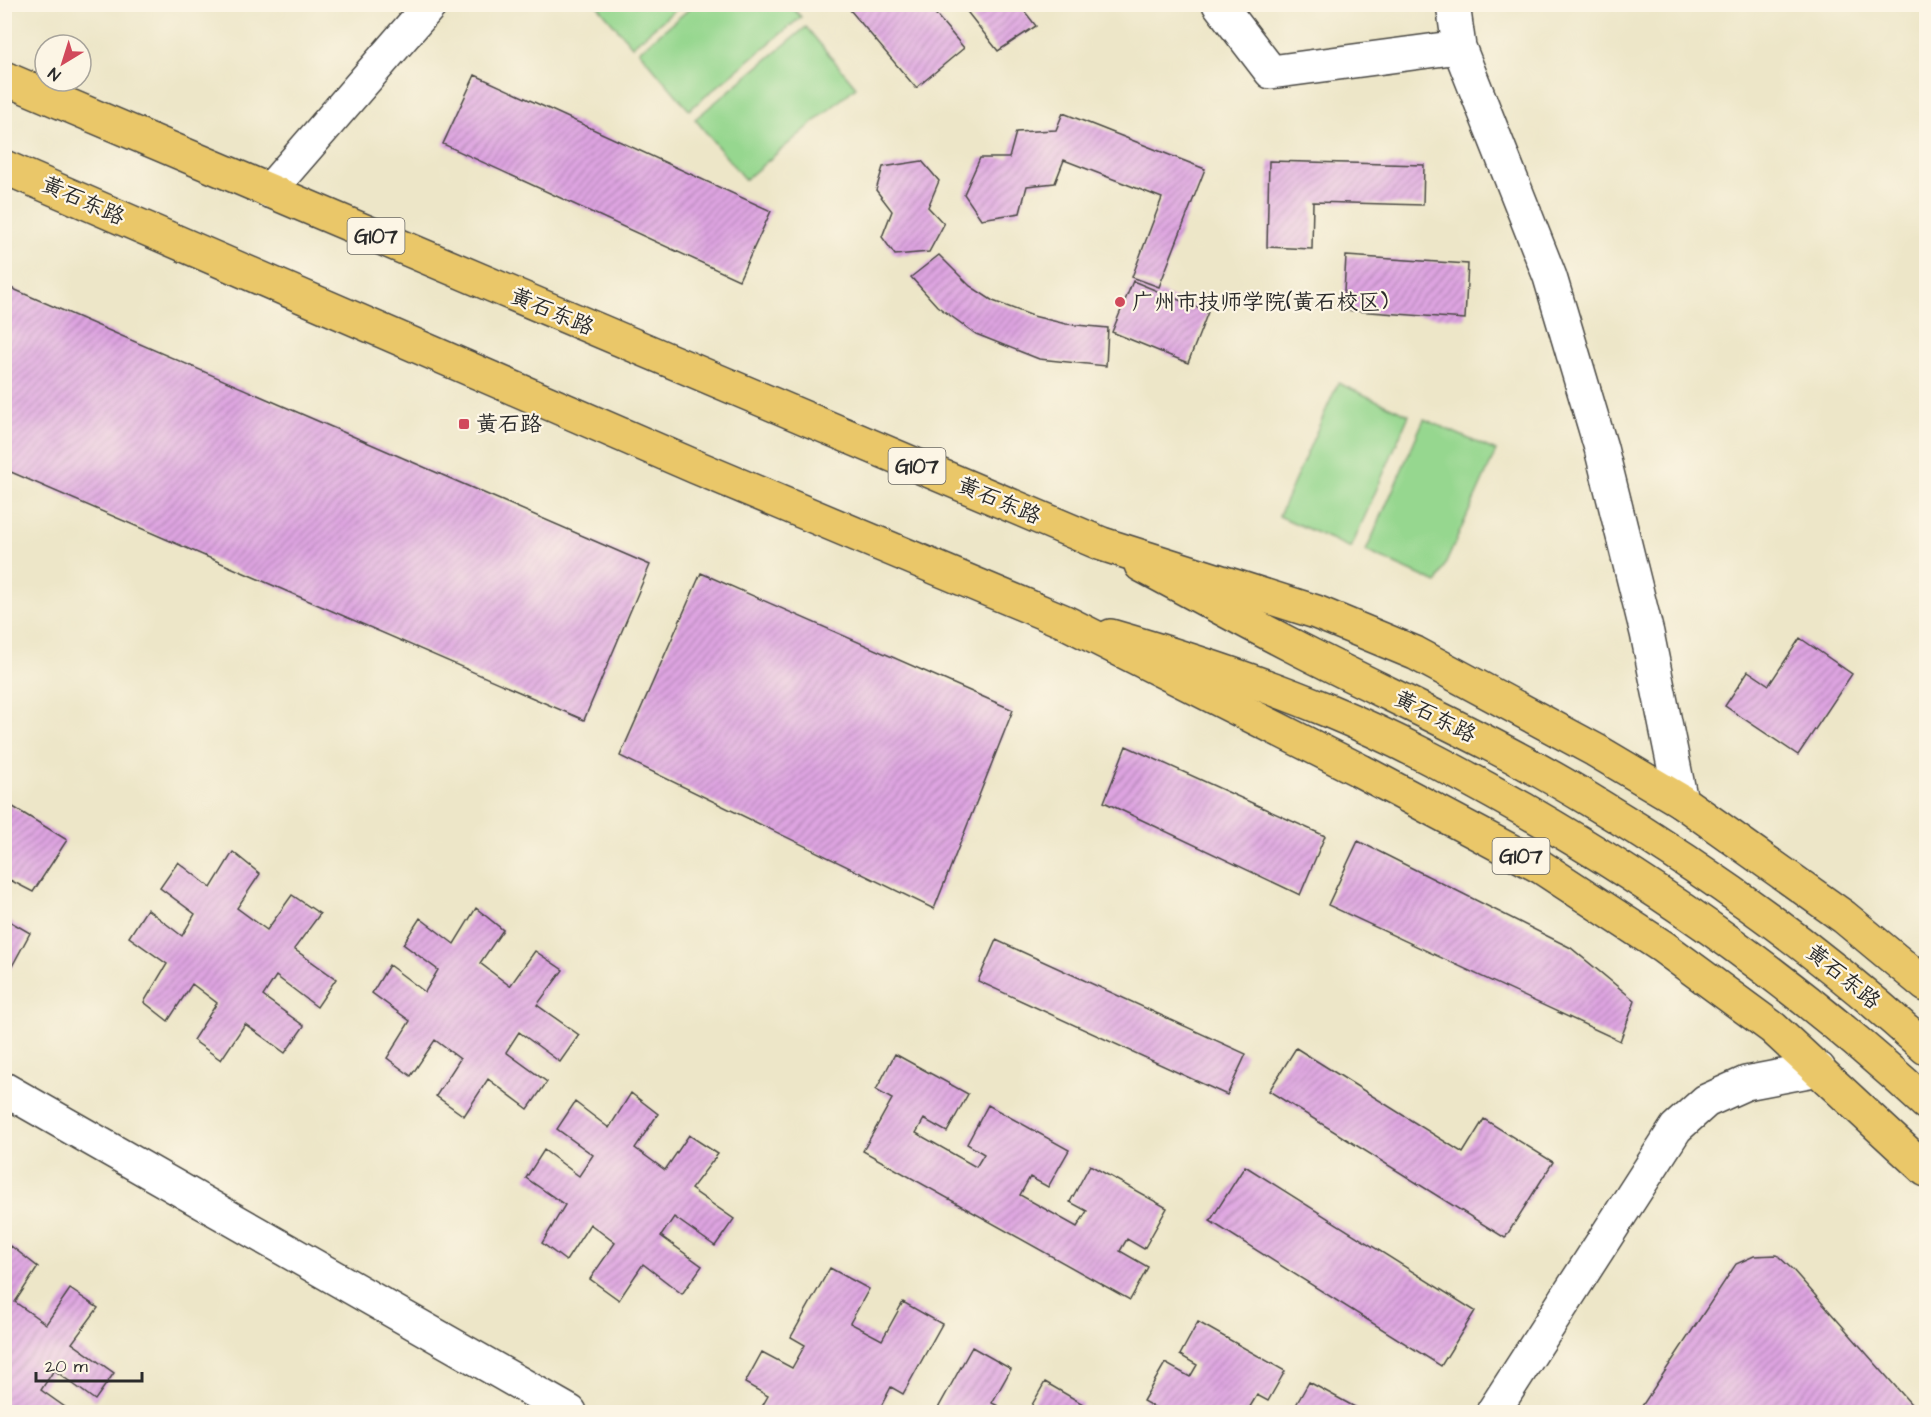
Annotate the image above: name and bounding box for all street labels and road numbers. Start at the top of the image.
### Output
street label: 黄石东路 [36,169,130,233]
road number: G107 [348,218,404,254]
street label: 黄石东路 [505,281,599,343]
road number: G107 [888,448,946,484]
street label: 黄石东路 [952,470,1046,532]
street label: 黄石东路 [1389,683,1481,751]
road number: G107 [1492,838,1550,874]
street label: 黄石东路 [1799,937,1887,1017]

